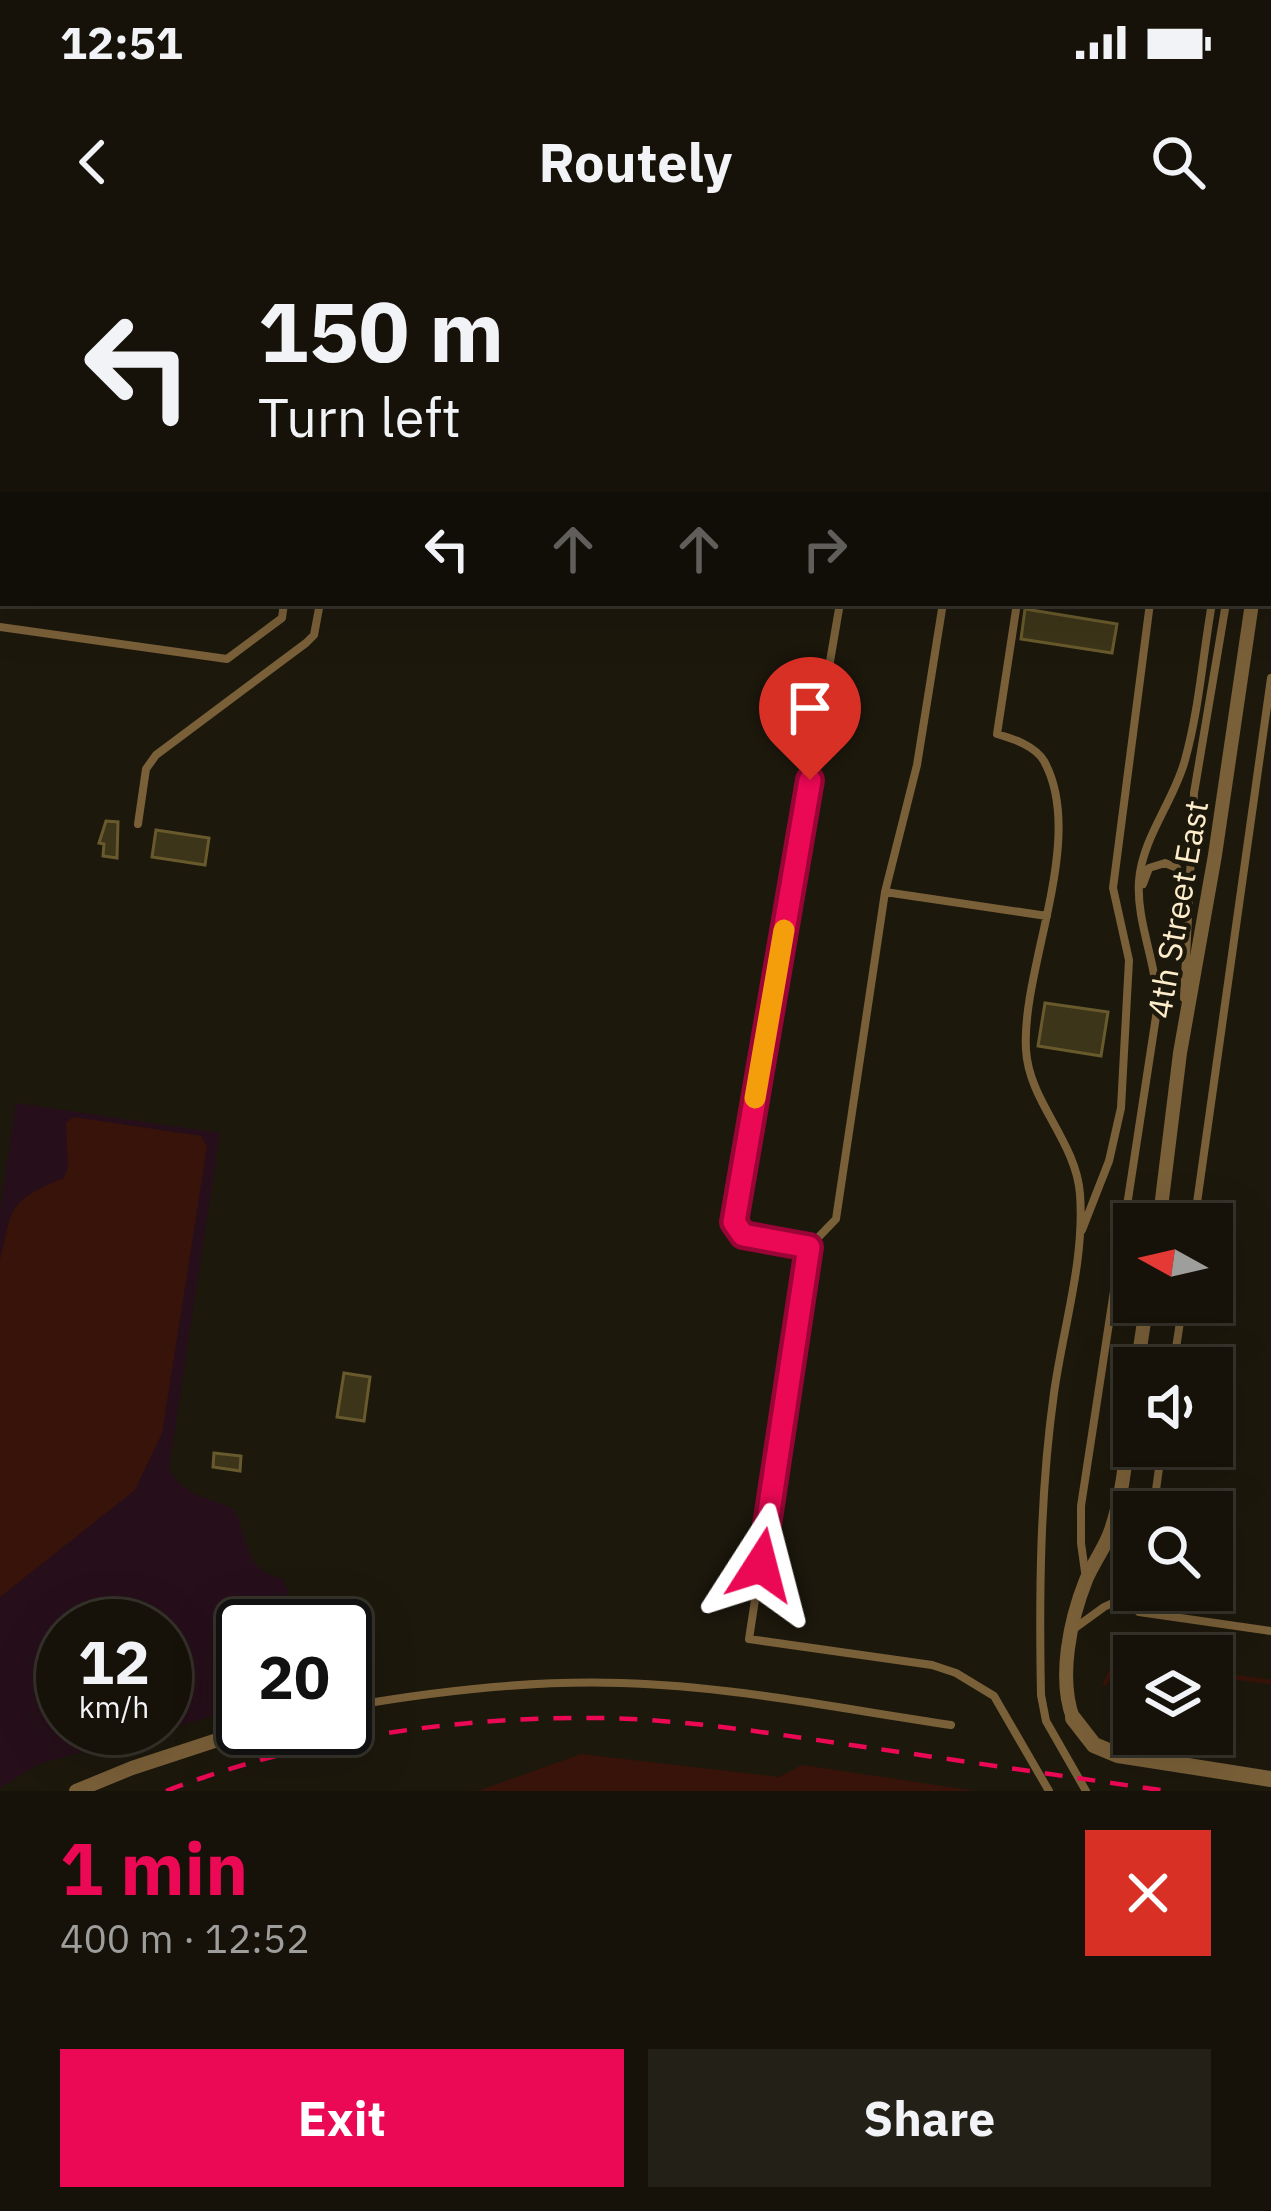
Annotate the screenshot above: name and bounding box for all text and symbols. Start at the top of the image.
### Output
text: 12:51 [60,13,183,71]
text: Routely [539,127,732,197]
icon: back [60,129,126,195]
icon: search [1145,129,1211,195]
text: 150 m [258,276,504,385]
icon: left [60,288,216,444]
text: Turn left [258,382,461,452]
icon: left [414,516,480,582]
icon: ahead [540,516,606,582]
icon: ahead [666,516,732,582]
icon: right [792,516,858,582]
pin [759,657,861,780]
icon: arrive [777,675,843,741]
street label: 4th Street East [1137,797,1217,1021]
north arrow [1113,1203,1233,1323]
map controls [1113,1203,1233,1755]
button: sound [1113,1347,1233,1467]
button: search [1113,1491,1233,1611]
position arrow [698,1502,824,1628]
speed limit sign: 20 [216,1599,372,1755]
text: 12 [78,1622,150,1701]
button: layers [1113,1635,1233,1755]
text: km/h [79,1687,149,1726]
text: 1 min [60,1821,248,1915]
button: close [1085,1830,1211,1956]
text: 400 m · 12:52 [60,1913,310,1964]
button: Exit [60,2049,624,2187]
button: Share [648,2049,1211,2187]

